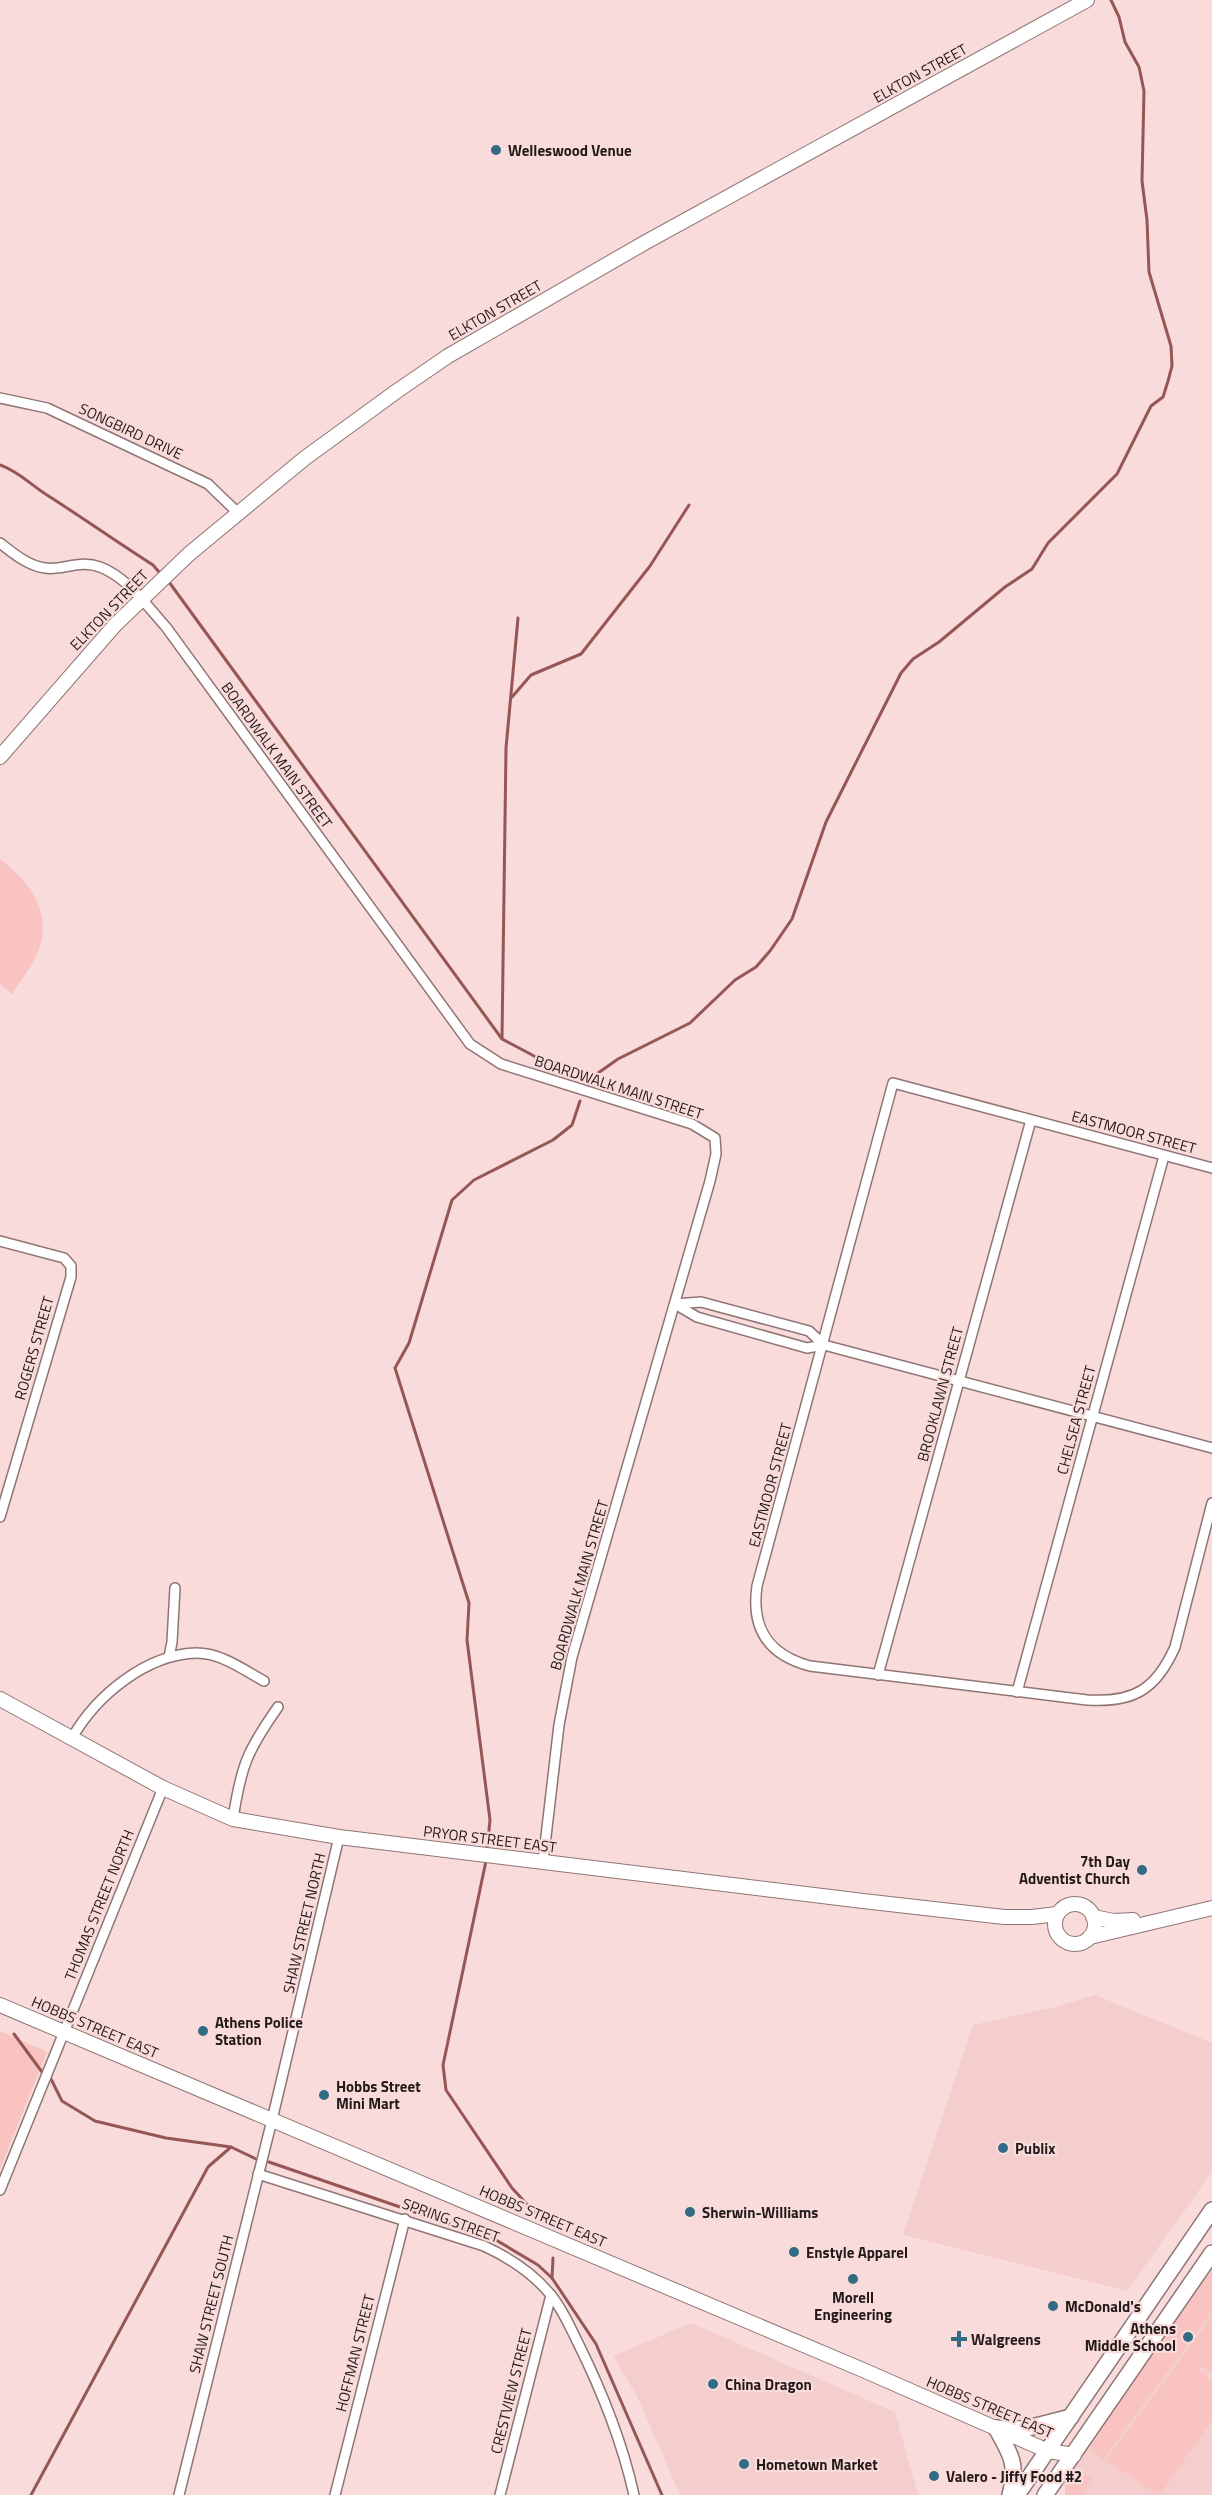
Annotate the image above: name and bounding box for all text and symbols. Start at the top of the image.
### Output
street label: ELKTON STREET [869,38,971,108]
place label: Welleswood Venue [508,139,632,162]
marker: Welleswood Venue [489,143,503,157]
street label: ELKTON STREET [444,274,546,346]
street label: SONGBIRD DRIVE [75,397,187,465]
street label: ELKTON STREET [64,564,154,656]
street label: BOARDWALK MAIN STREET [216,677,338,833]
street label: BOARDWALK MAIN STREET [532,1049,706,1125]
street label: EASTMOOR STREET [1069,1104,1199,1160]
street label: ROGERS STREET [8,1293,60,1403]
street label: BROOKLAWN STREET [911,1324,969,1464]
street label: CHELSEA STREET [1050,1363,1102,1477]
street label: EASTMOOR STREET [742,1420,798,1550]
street label: BOARDWALK MAIN STREET [544,1497,614,1673]
street label: PRYOR STREET EAST [422,1819,558,1859]
street label: THOMAS STREET NORTH [58,1826,140,1984]
street label: SHAW STREET NORTH [277,1850,331,1996]
place label: 7th Day Adventist Church [1019,1850,1130,1890]
marker: 7th Day Adventist Church [1135,1863,1149,1877]
street label: HOBBS STREET EAST [28,1990,162,2064]
place label: Athens Police Station [215,2011,303,2051]
marker: Athens Police Station [196,2024,210,2038]
place label: Hobbs Street Mini Mart [336,2075,421,2115]
marker: Hobbs Street Mini Mart [317,2088,331,2102]
place label: Publix [1015,2137,1055,2160]
marker: Publix [996,2141,1010,2155]
street label: HOBBS STREET EAST [476,2179,610,2253]
street label: SPRING STREET [399,2192,503,2248]
place label: Sherwin-Williams [702,2201,818,2224]
marker: Sherwin-Williams [683,2205,697,2219]
street label: SHAW STREET SOUTH [183,2232,239,2376]
place label: Enstyle Apparel [806,2241,908,2264]
marker: Enstyle Apparel [787,2245,801,2259]
marker: Morell Engineering [846,2272,860,2286]
place label: Morell Engineering [814,2286,892,2326]
street label: HOFFMAN STREET [329,2292,381,2414]
place label: McDonald's [1065,2295,1141,2318]
marker: McDonald's [1046,2299,1060,2313]
place label: Athens Middle School [1085,2317,1176,2357]
street label: CRESTVIEW STREET [484,2326,538,2456]
place label: Walgreens [971,2328,1041,2351]
marker: Athens Middle School [1181,2330,1195,2344]
marker: Walgreens [952,2332,966,2346]
street label: HOBBS STREET EAST [923,2370,1057,2444]
place label: China Dragon [725,2373,812,2396]
marker: China Dragon [706,2377,720,2391]
place label: Hometown Market [756,2453,878,2476]
marker: Hometown Market [737,2457,751,2471]
place label: Valero - Jiffy Food #2 [946,2465,1082,2488]
marker: Valero - Jiffy Food #2 [927,2469,941,2483]

